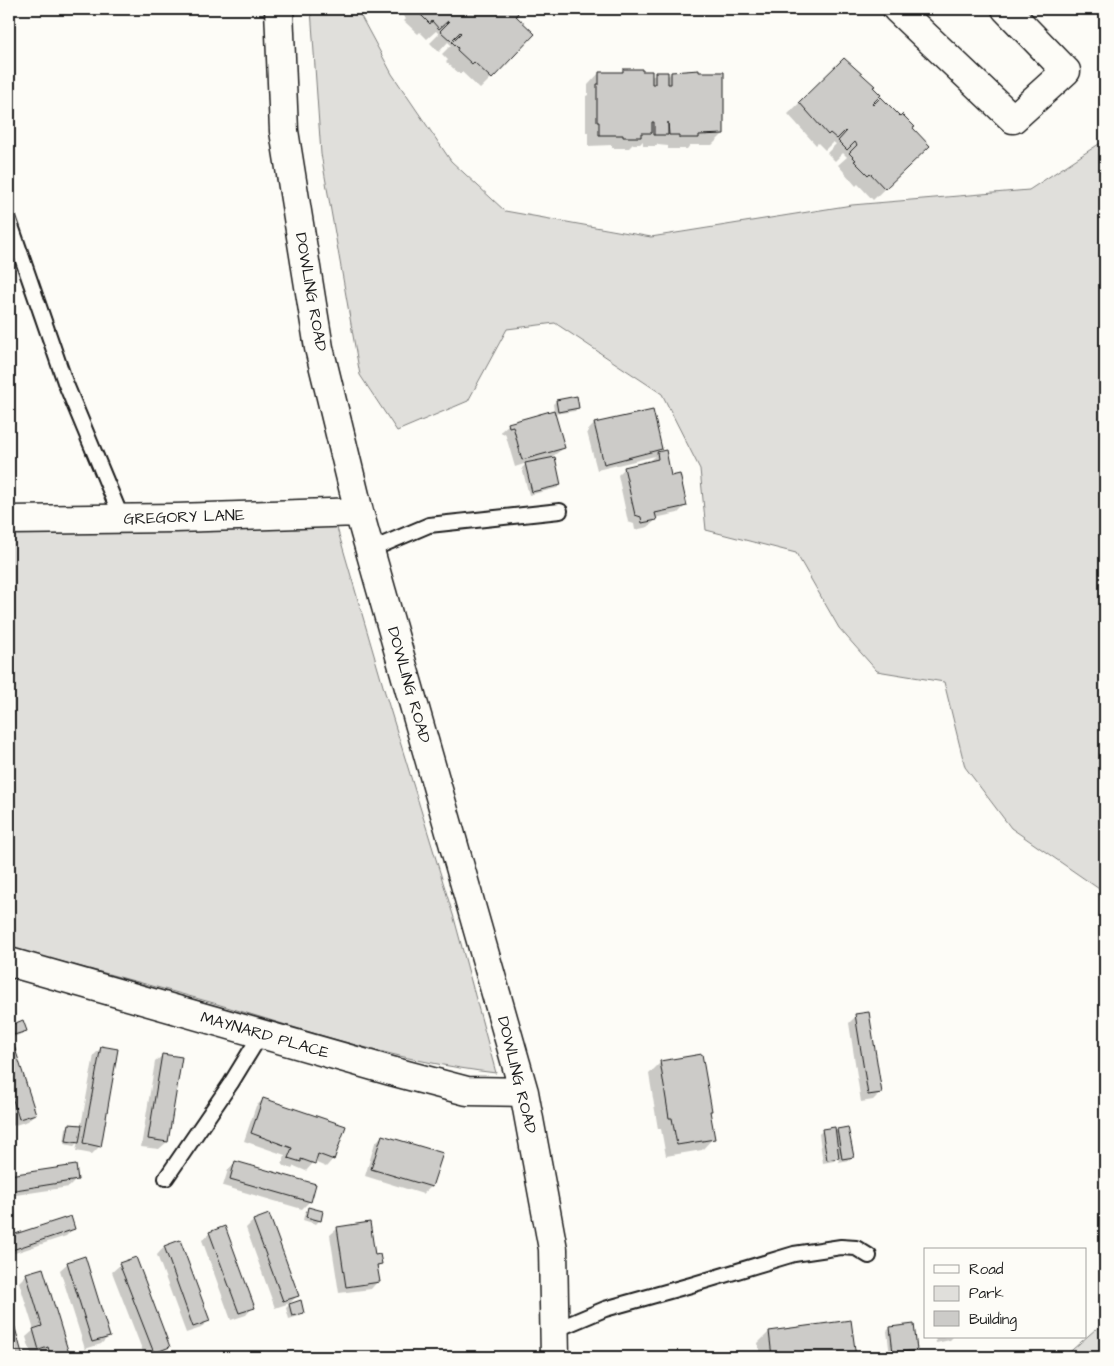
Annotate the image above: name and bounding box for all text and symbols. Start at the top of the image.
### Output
street label: DOWLING ROAD [290,231,332,353]
street label: GREGORY LANE [123,504,245,530]
street label: DOWLING ROAD [382,624,436,746]
street label: MAYNARD PLACE [198,1006,332,1064]
street label: DOWLING ROAD [492,1014,542,1136]
legend [924,1248,1086,1338]
text: Road [969,1259,1004,1280]
text: Park [969,1283,1004,1304]
text: Building [969,1309,1017,1331]

